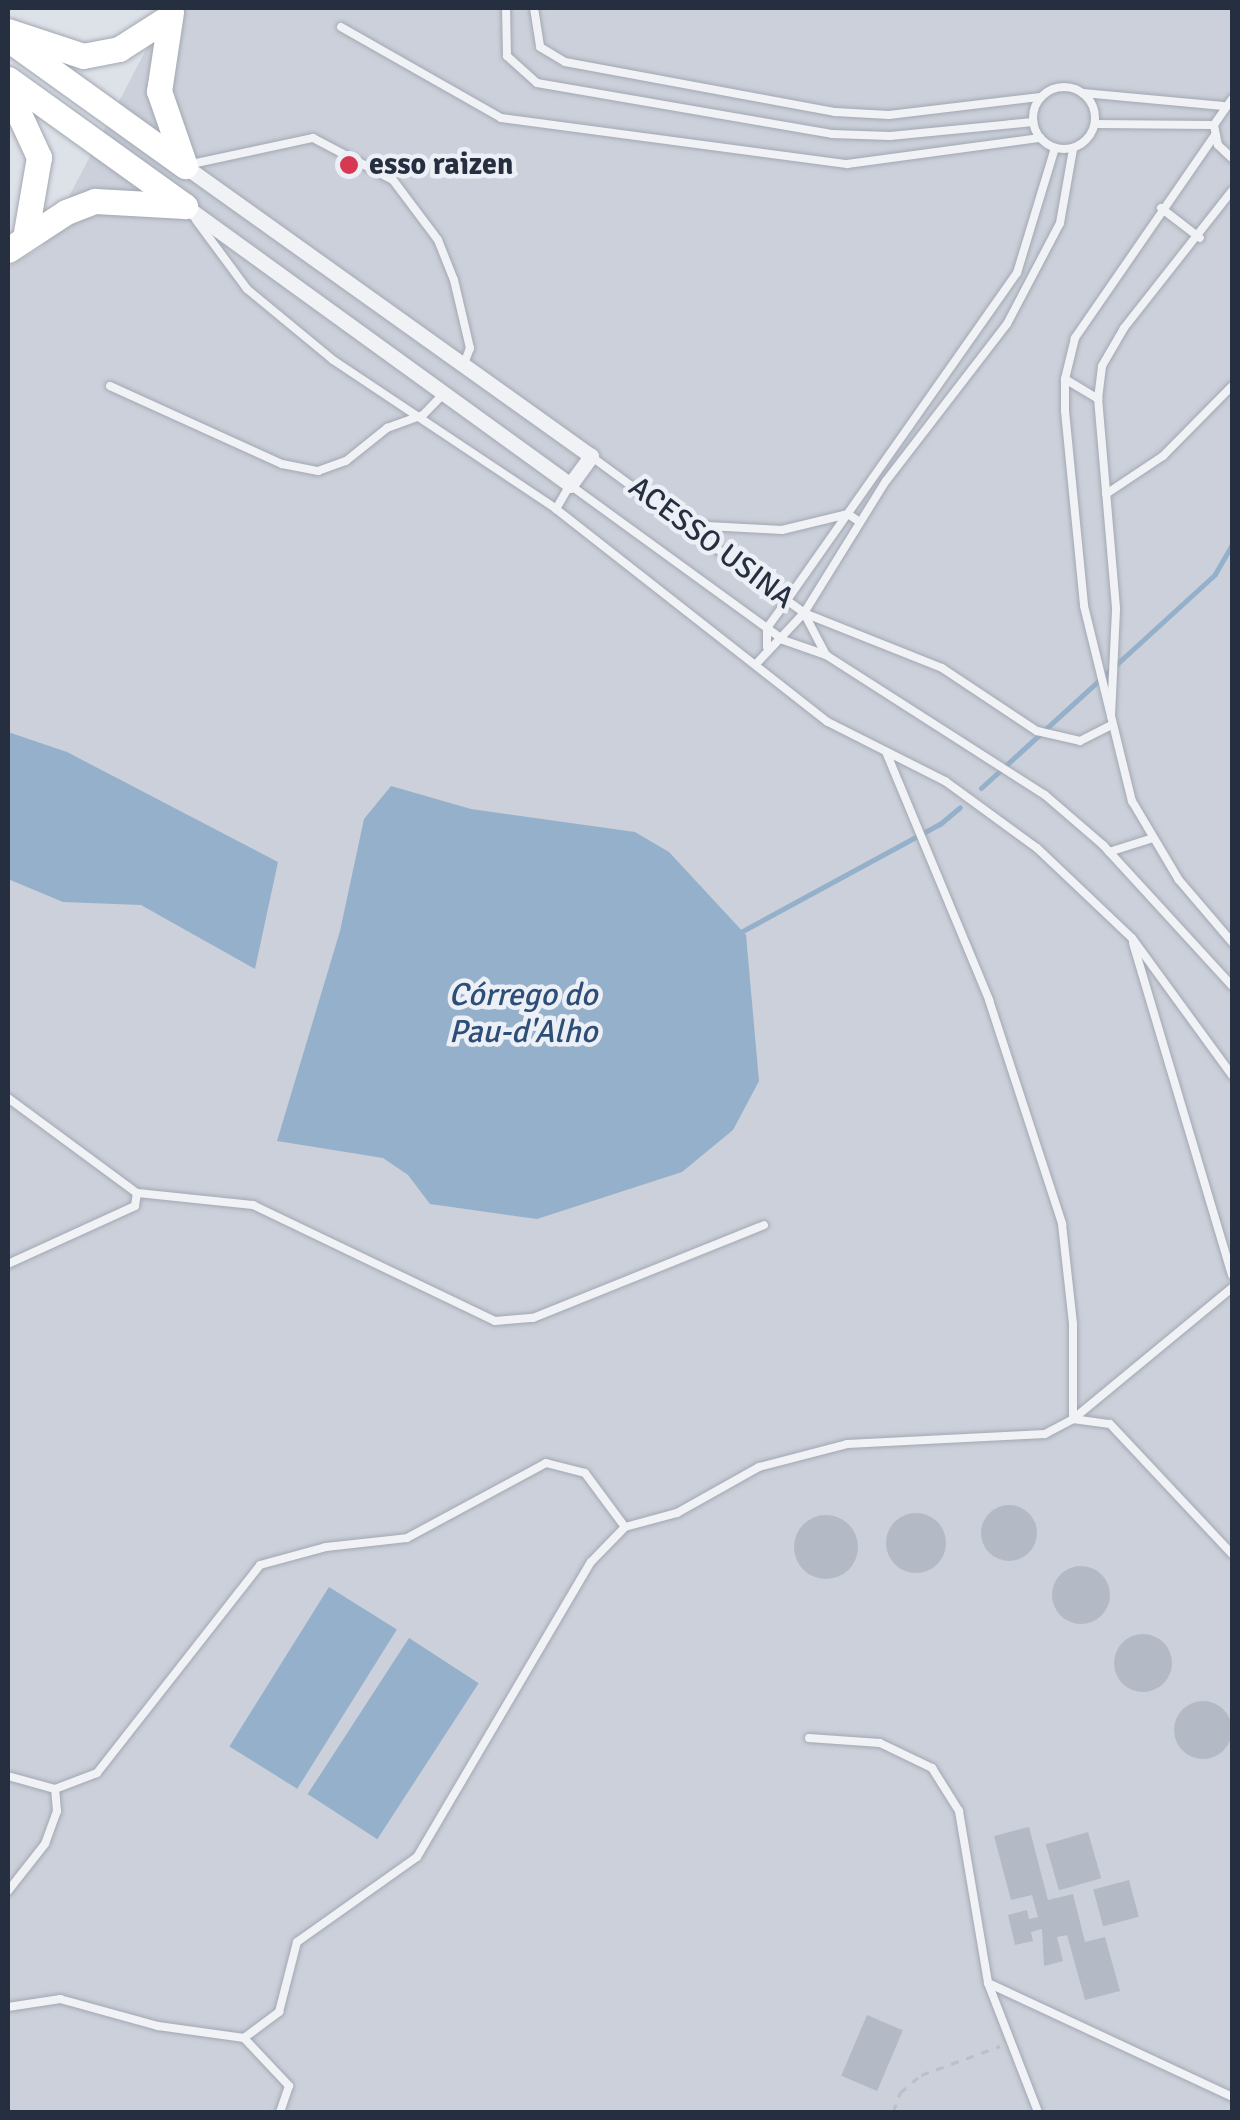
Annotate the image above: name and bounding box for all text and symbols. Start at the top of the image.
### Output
place label: esso raizen [369,147,513,183]
marker: esso raizen [338,154,360,176]
street label: ACESSO USINA [622,469,800,617]
water label: Córrego do Pau-d'Alho [449,977,597,1052]

